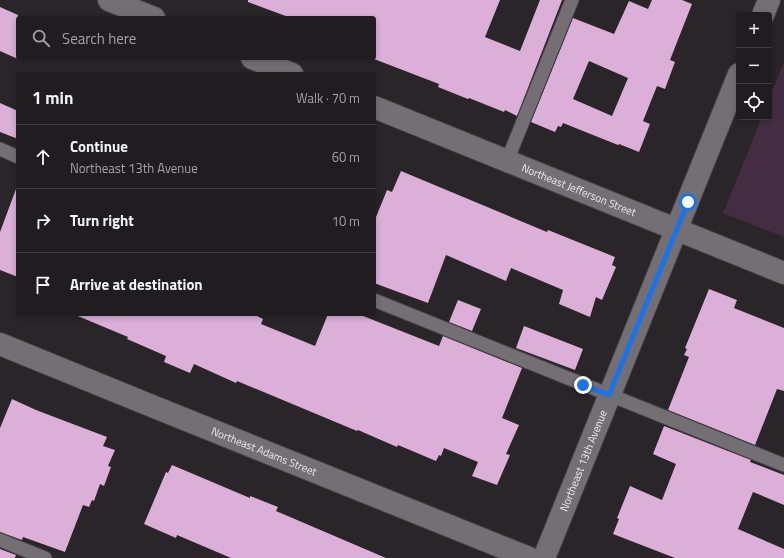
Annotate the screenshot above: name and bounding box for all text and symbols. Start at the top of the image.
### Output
map controls [736,12,772,120]
button: + [736,12,772,48]
search box [16,16,376,60]
icon: search [30,27,52,49]
text: Search here [62,27,136,50]
button: − [736,48,772,84]
button: locate [736,84,772,120]
text: 1 min [32,85,73,111]
text: Walk · 70 m [296,88,360,108]
text: Continue [70,135,128,158]
icon: ahead [32,146,54,168]
text: 60 m [332,147,360,167]
text: Northeast 13th Avenue [70,158,198,178]
street label: Northeast Jefferson Street [519,160,639,220]
route start [679,193,697,211]
text: Turn right [70,209,134,232]
icon: right [32,210,54,232]
text: 10 m [332,211,360,231]
text: Arrive at destination [70,273,203,296]
icon: arrive [32,274,54,296]
route end [574,376,592,394]
street label: Northeast 13th Avenue [556,407,611,514]
street label: Northeast Adams Street [209,423,319,480]

